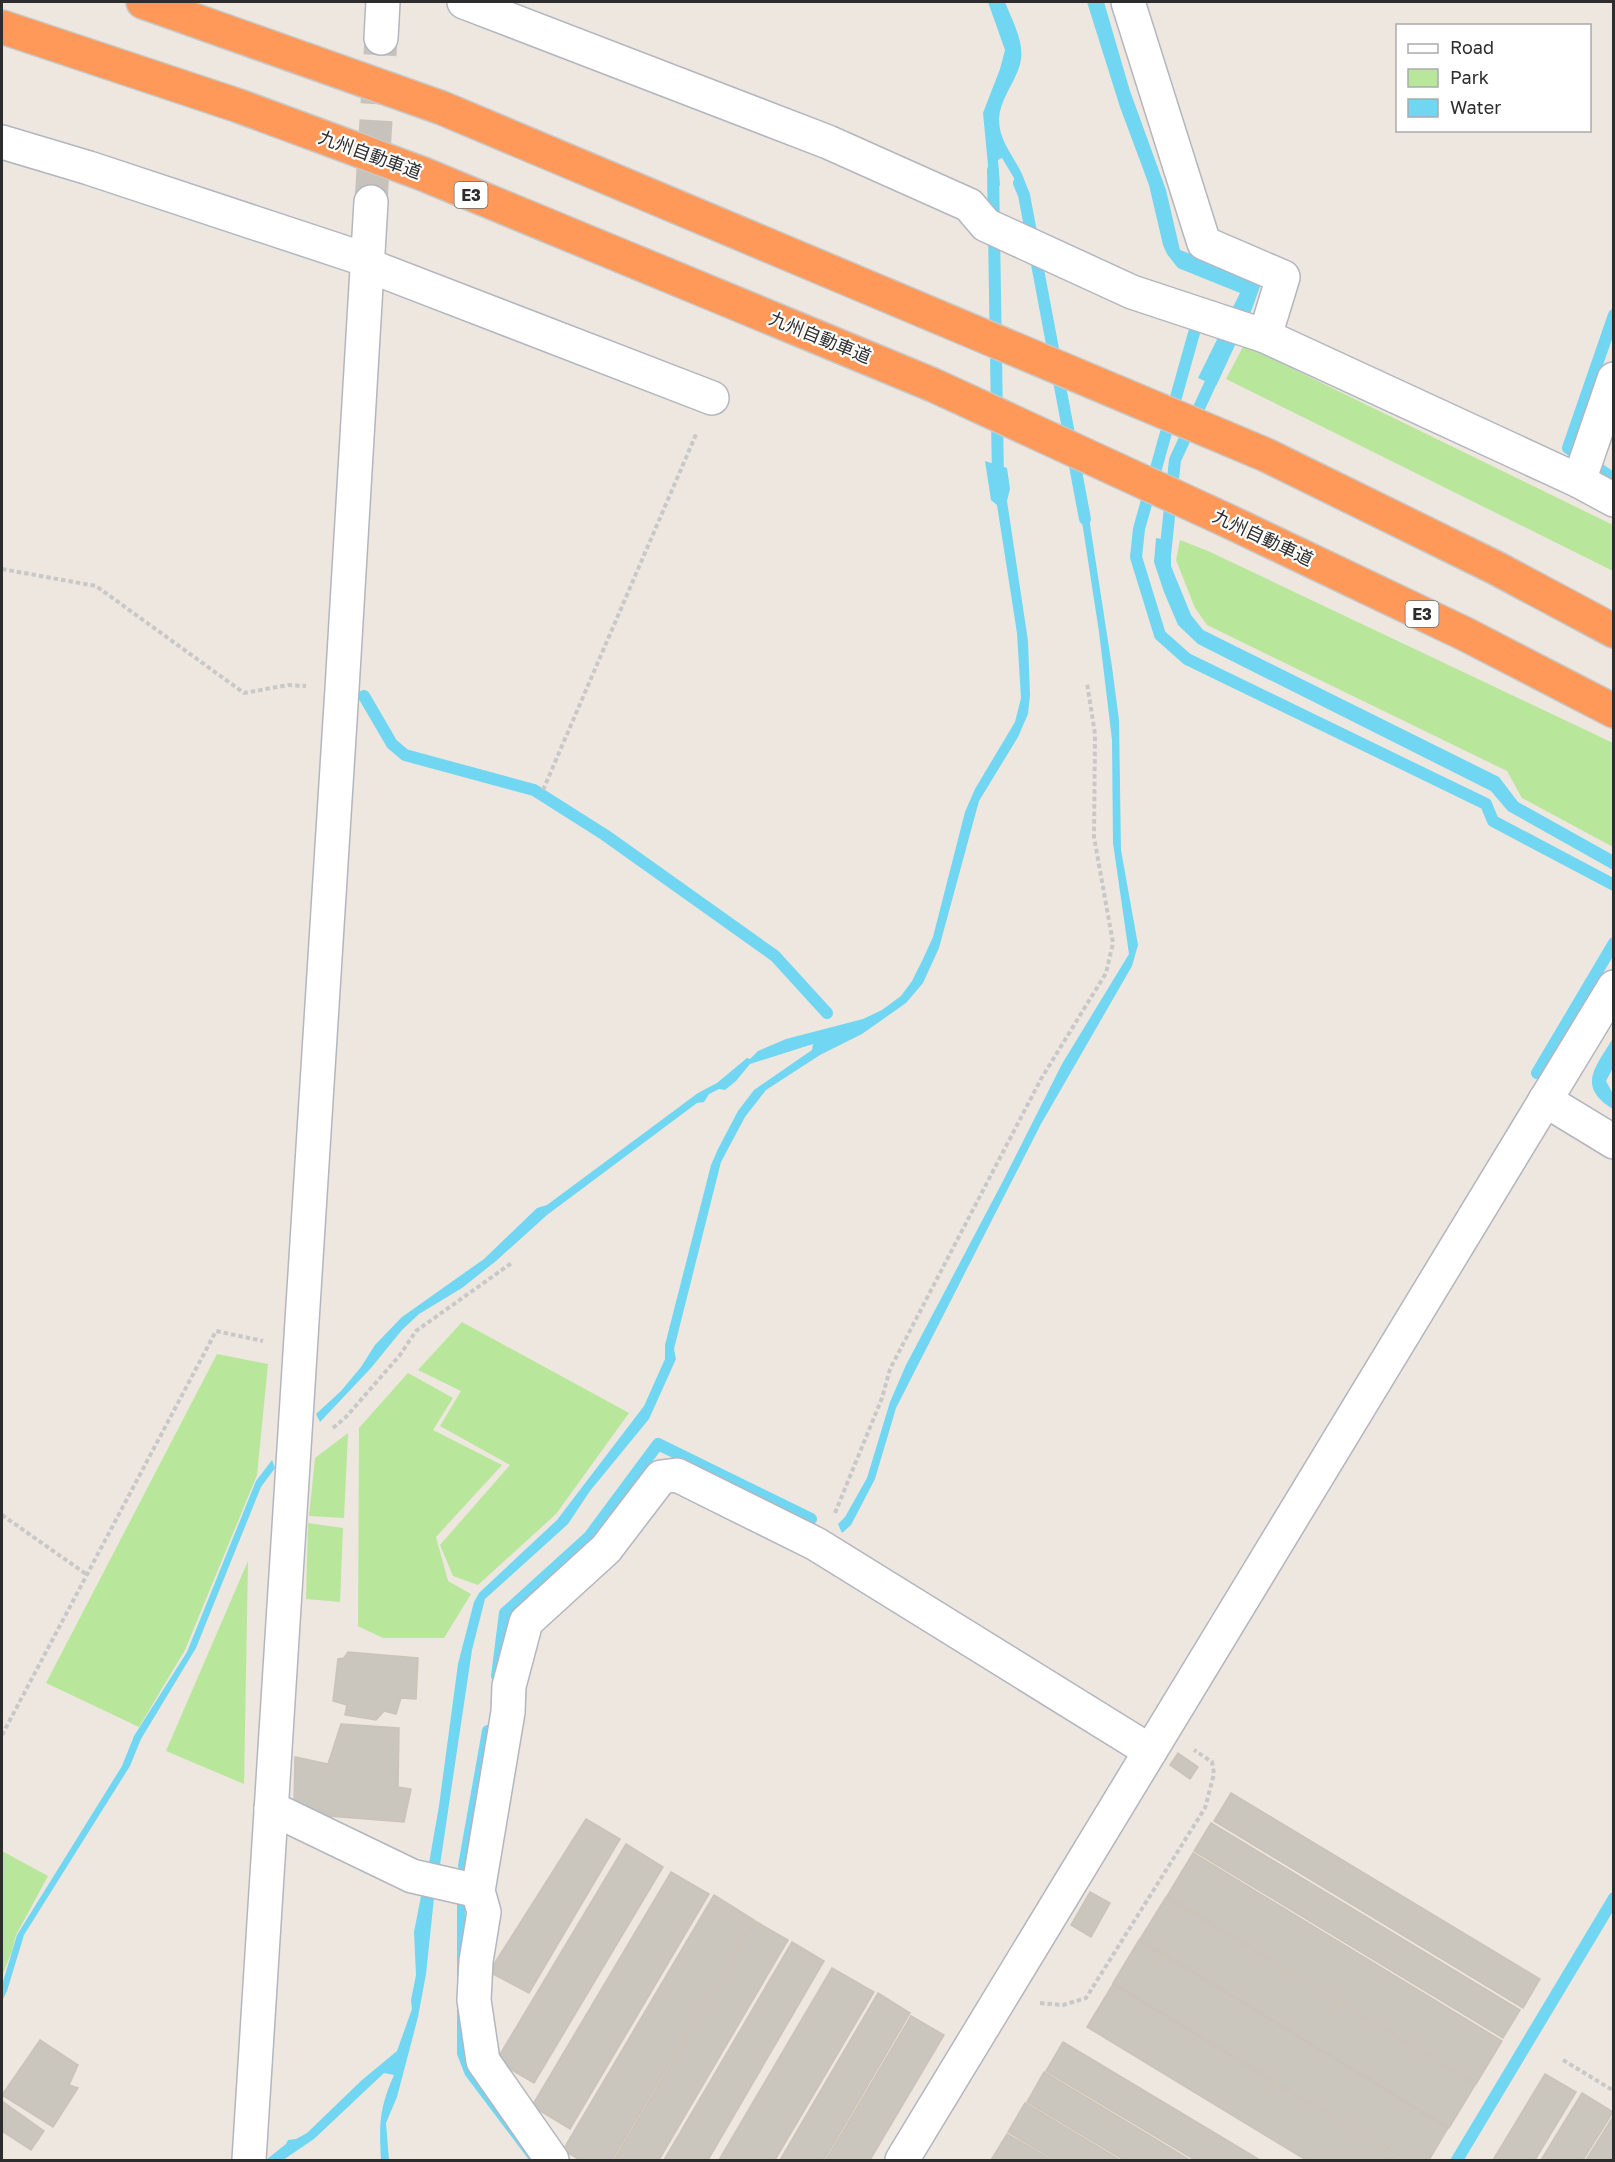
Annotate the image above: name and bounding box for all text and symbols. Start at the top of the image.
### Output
legend [1396,24,1591,132]
text: Road [1450,36,1494,58]
text: Park [1450,66,1489,88]
text: Water [1450,96,1501,118]
street label: 九州自動車道 [316,125,425,183]
road number: E3 [454,182,488,208]
street label: 九州自動車道 [766,307,875,368]
street label: 九州自動車道 [1210,504,1317,570]
road number: E3 [1406,601,1438,627]

